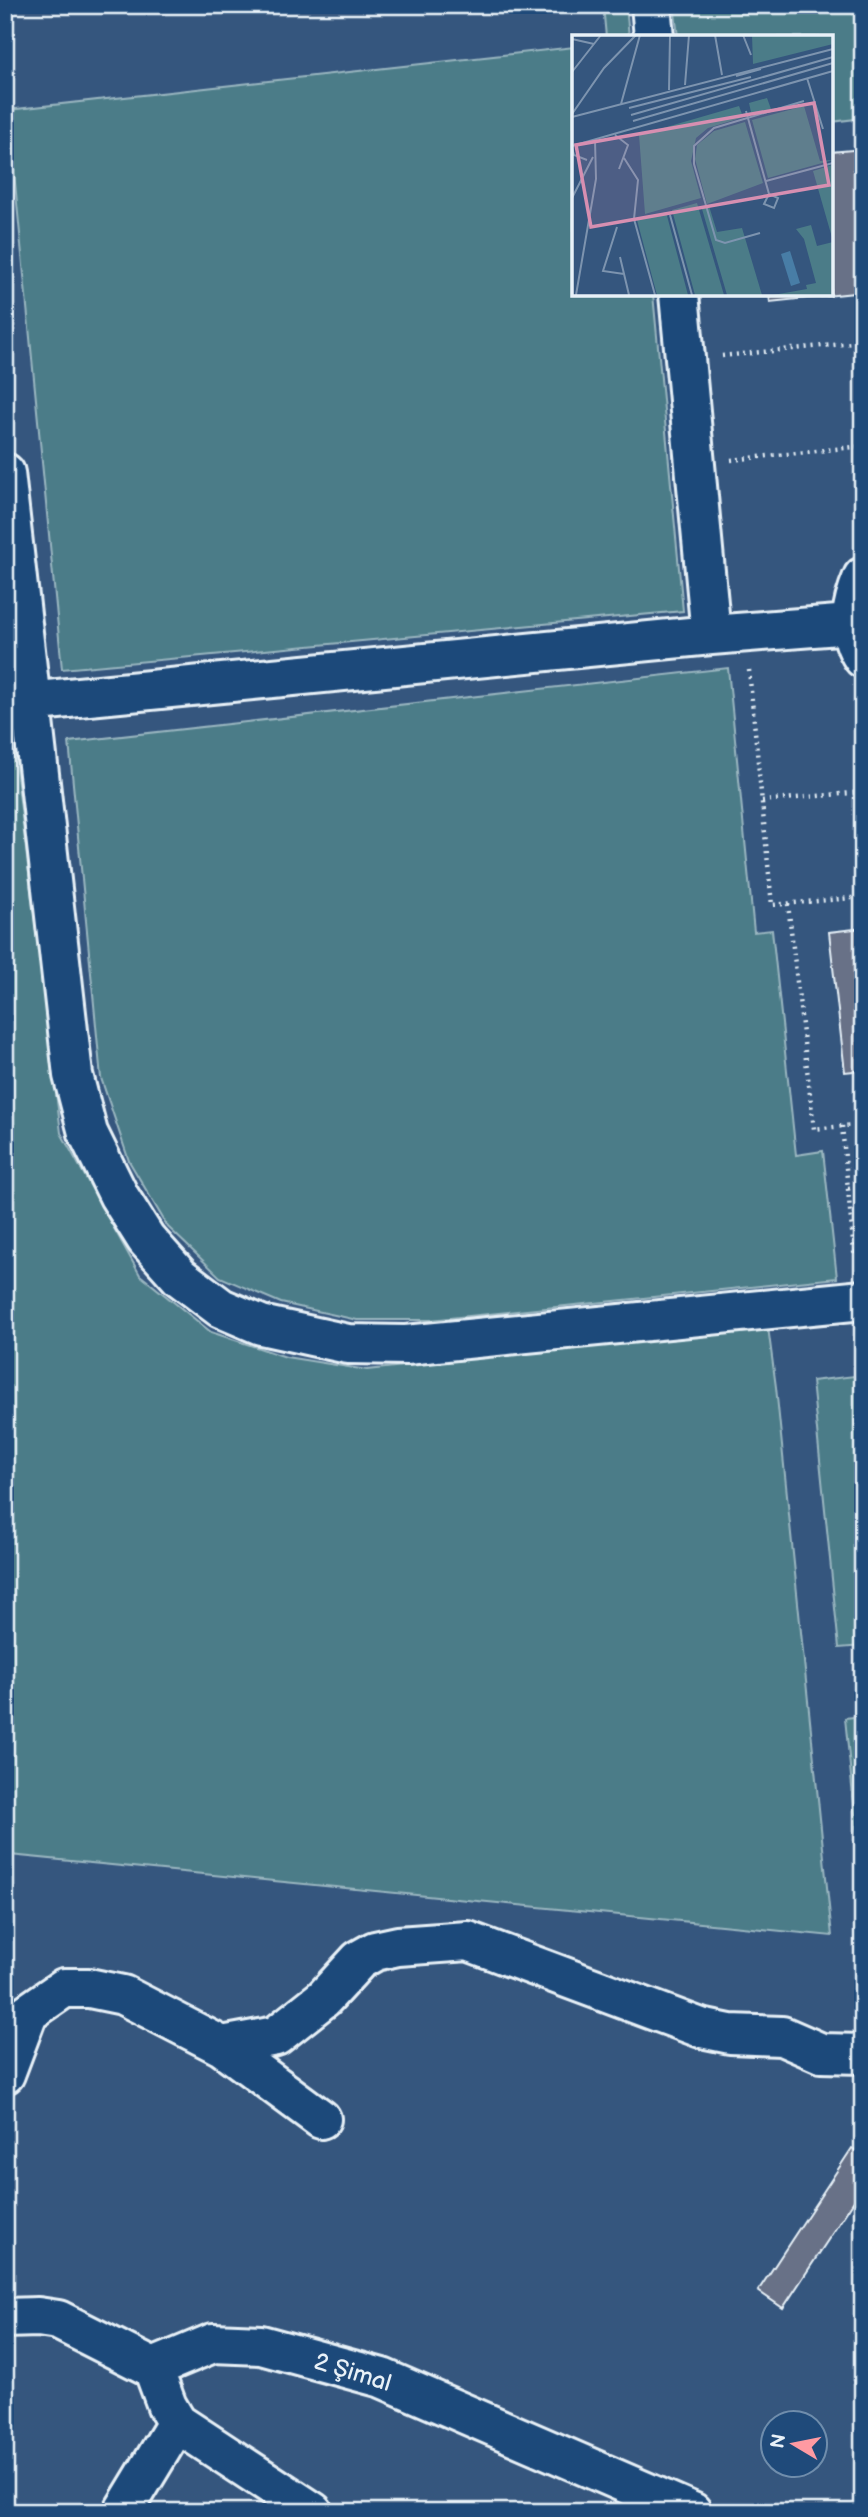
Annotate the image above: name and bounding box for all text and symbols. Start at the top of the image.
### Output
inset map [572,35,833,296]
street label: 2 Şimal [311,2347,395,2398]
north arrow [760,2408,830,2478]
text: N [766,2432,791,2450]

